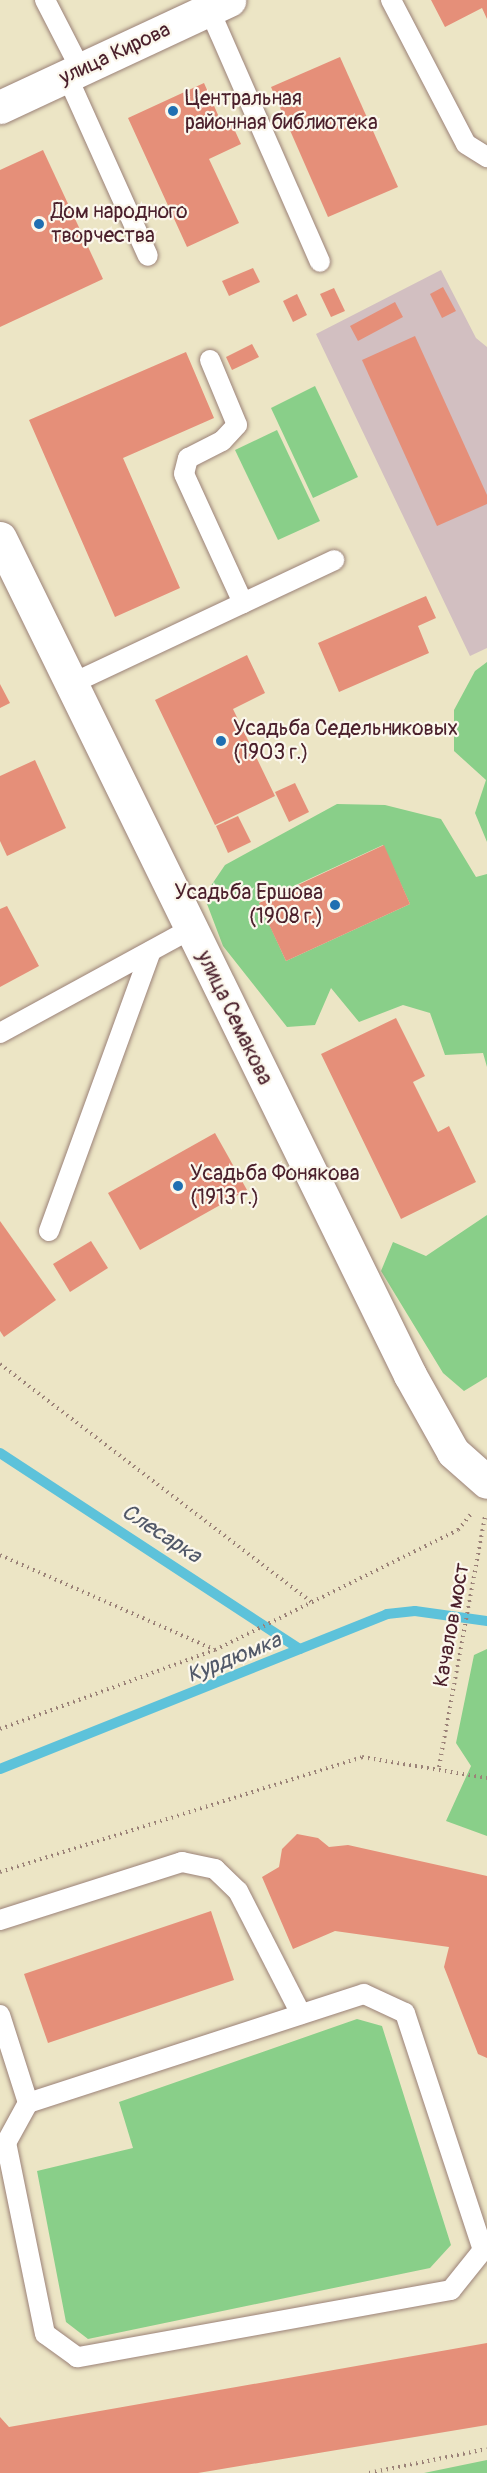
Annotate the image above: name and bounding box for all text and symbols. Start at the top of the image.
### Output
street label: улица Кирова [55,17,175,91]
place label: Центральная районная библиотека [185,86,378,136]
marker: Центральная районная библиотека [166,104,180,118]
place label: Дом народного творчества [51,199,187,249]
marker: Дом народного творчества [32,217,46,231]
place label: Усадьба Седельниковых (1903 г.) [233,716,458,766]
marker: Усадьба Седельниковых (1903 г.) [214,734,228,748]
place label: Усадьба Ершова (1908 г.) [174,880,323,930]
marker: Усадьба Ершова (1908 г.) [328,898,342,912]
street label: улица Семакова [191,947,277,1089]
place label: Усадьба Фонякова (1913 г.) [190,1161,360,1211]
marker: Усадьба Фонякова (1913 г.) [171,1179,185,1193]
water label: Слесарка [116,1499,206,1569]
street label: Качалов мост [429,1561,475,1689]
water label: Курдюмка [183,1627,285,1689]

